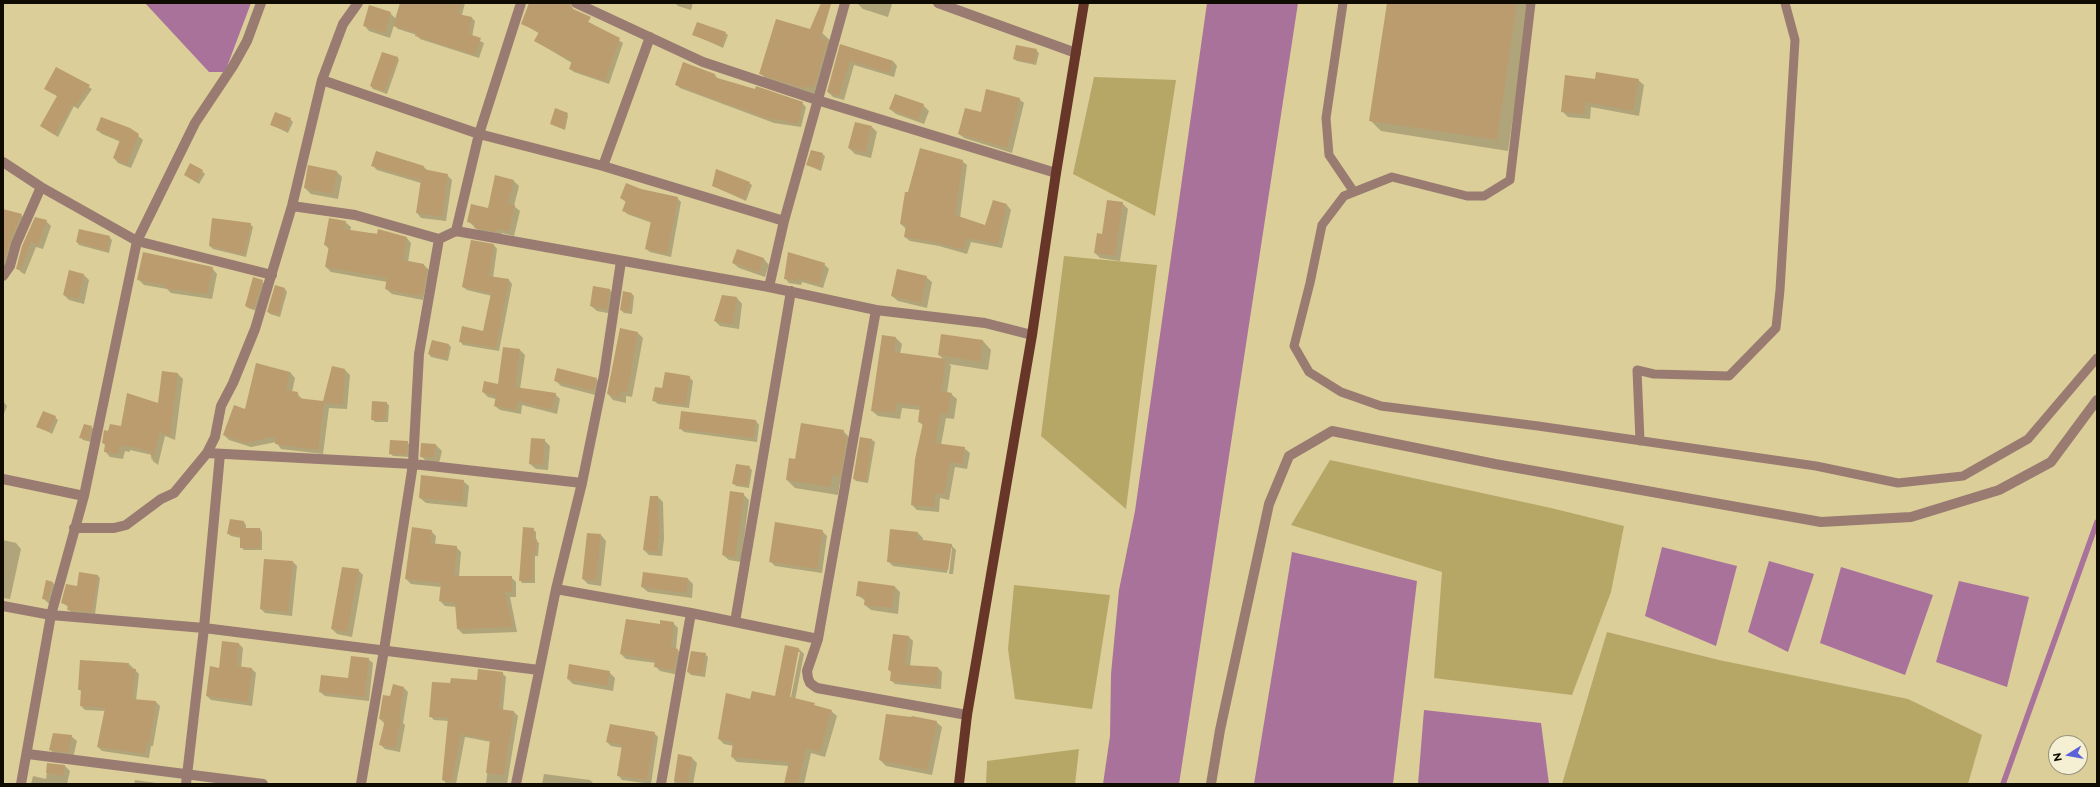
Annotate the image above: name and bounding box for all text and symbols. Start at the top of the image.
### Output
north arrow [2048,735,2088,775]
text: N [2049,751,2065,763]

